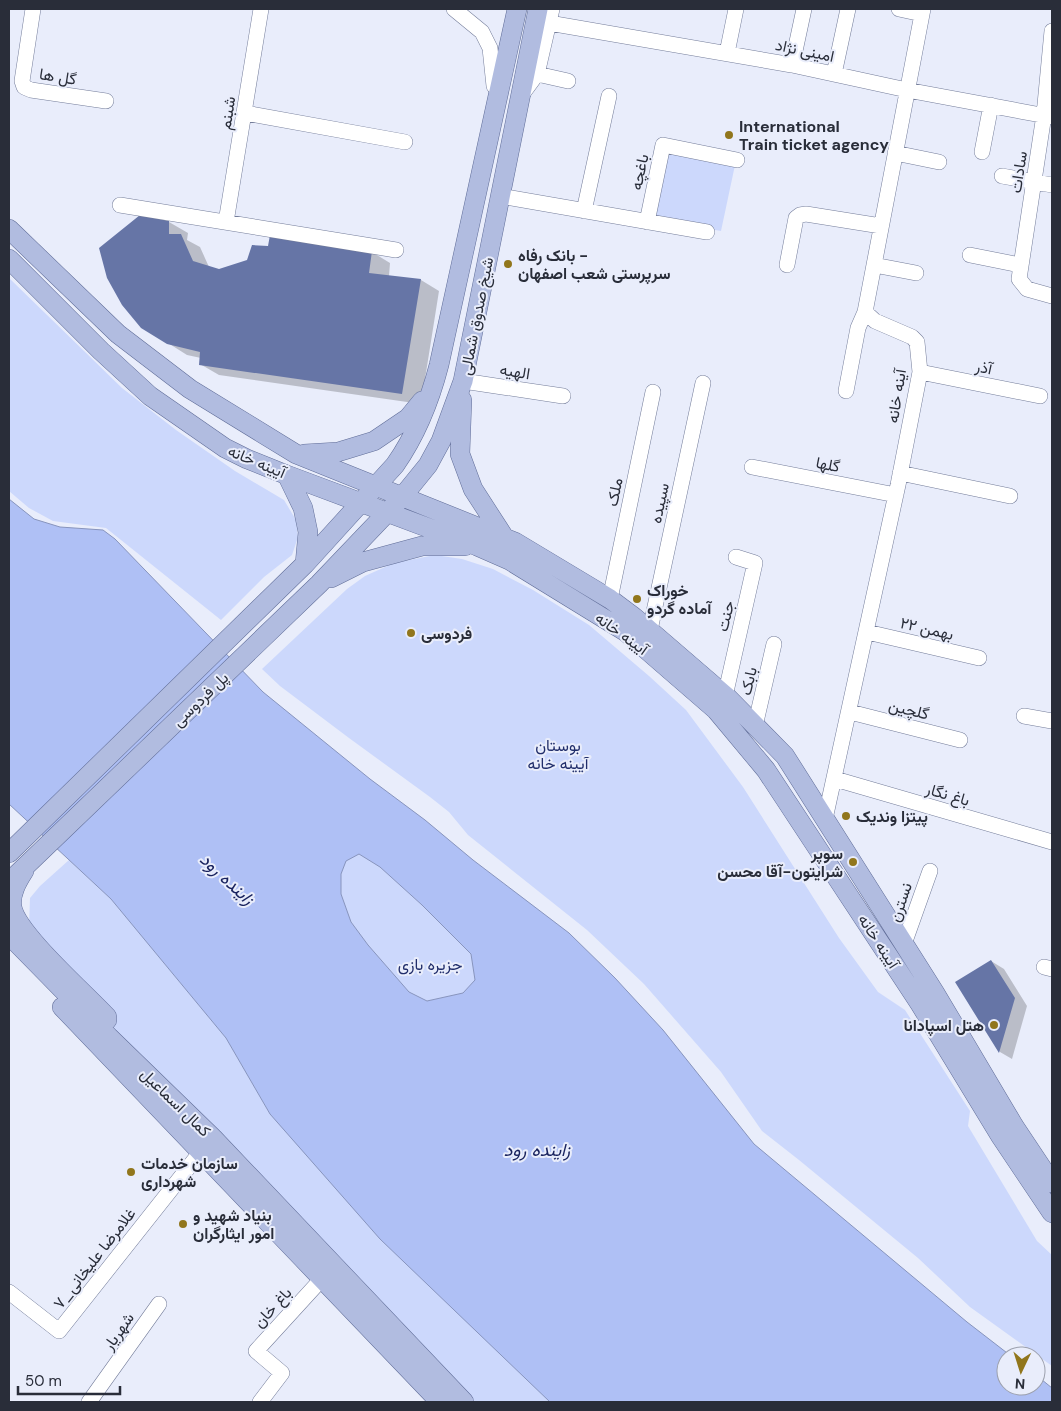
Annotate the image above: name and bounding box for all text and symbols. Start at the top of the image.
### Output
street label: امینی نژاد [774,34,836,67]
street label: گل ها [38,63,78,90]
street label: شبنم [214,95,241,131]
place label: International Train ticket agency [739,116,889,155]
marker: International Train ticket agency [723,129,735,141]
street label: سادات [1005,150,1032,195]
street label: باغچه [625,152,655,192]
place label: بانک رفاه - سرپرستی شعب اصفهان [518,245,671,285]
street label: شیخ صدوق شمالی [455,255,499,377]
marker: بانک رفاه - سرپرستی شعب اصفهان [502,258,514,270]
street label: آذر [972,355,996,380]
street label: الهیه [498,359,532,384]
street label: آینه خانه [882,366,911,425]
street label: آیینه خانه [225,440,290,483]
street label: گلها [814,452,842,477]
street label: ملک [601,476,628,508]
street label: سپیده [645,481,675,525]
place label: خوراک آماده گردو [647,580,713,619]
marker: خوراک آماده گردو [631,593,643,605]
street label: جنت [712,598,739,634]
street label: آیینه خانه [591,607,653,661]
street label: ۲۲ بهمن [898,612,956,645]
place label: فردوسی [421,623,472,644]
marker: فردوسی [405,627,417,639]
street label: بابک [735,665,762,697]
street label: پل فردوسی [168,667,234,732]
street label: گلچین [886,694,931,726]
park label: بوستان آیینه خانه [528,735,590,774]
street label: باغ نگار [922,778,972,812]
place label: پیتزا وندیک [856,806,928,828]
marker: پیتزا وندیک [840,810,852,822]
place label: سوپر شرایتون-آقا محسن [717,843,843,882]
water label: زاینده رود [195,848,260,911]
marker: سوپر شرایتون-آقا محسن [847,856,859,868]
street label: نسترن [884,880,917,925]
street label: آیینه خانه [853,910,905,974]
park label: جزیره بازی [398,954,463,975]
place label: هتل اسپادانا [904,1015,984,1037]
marker: هتل اسپادانا [988,1019,1000,1031]
street label: کمال اسماعیل [136,1064,215,1141]
water label: زاینده رود [504,1138,571,1162]
place label: سازمان خدمات شهرداری [141,1153,238,1192]
marker: سازمان خدمات شهرداری [125,1166,137,1178]
street label: ۷_غلامرضا علیخانی [48,1204,140,1313]
place label: بنیاد شهید و امور ایثارگران [193,1205,275,1244]
marker: بنیاد شهید و امور ایثارگران [177,1218,189,1230]
street label: باغ خان [248,1282,297,1333]
street label: شهریار [97,1308,139,1355]
north arrow [996,1346,1046,1396]
scale bar [18,1364,120,1396]
text: 50 m [25,1371,62,1391]
text: N [1014,1375,1026,1393]

